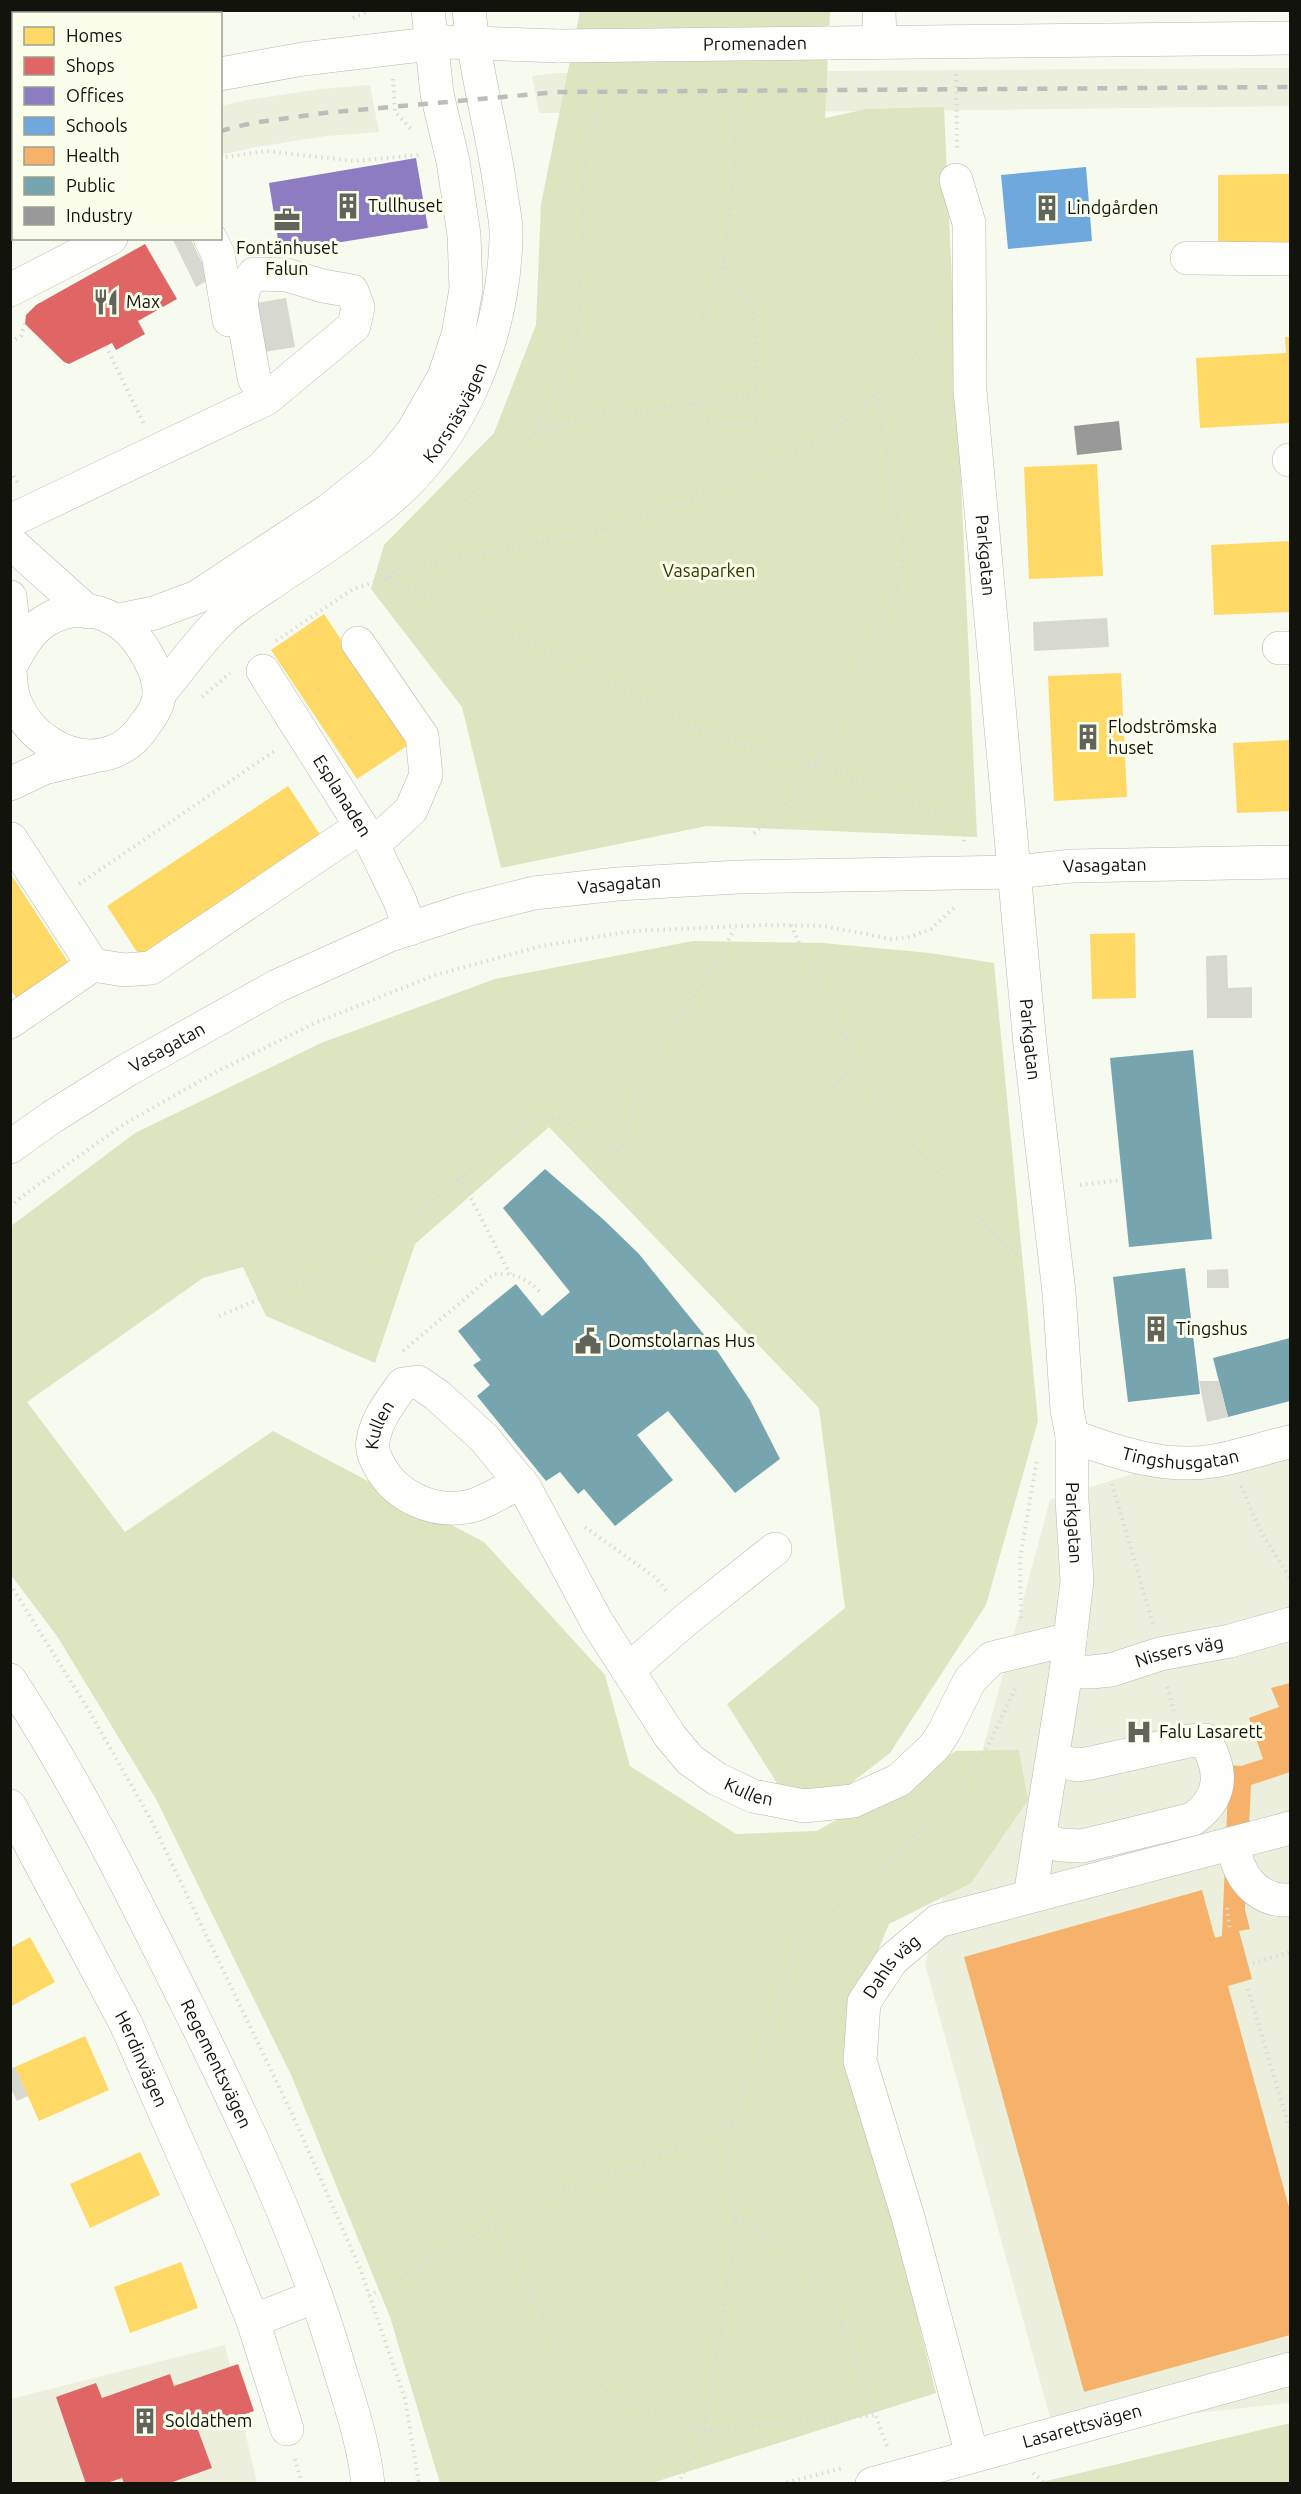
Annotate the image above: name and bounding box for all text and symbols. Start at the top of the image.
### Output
legend [12,12,222,240]
text: Homes [66,25,123,45]
street label: Promenaden [703,32,807,53]
text: Shops [66,55,115,75]
text: Offices [66,85,124,105]
text: Schools [66,115,128,135]
text: Health [66,145,120,165]
text: Public [66,175,115,195]
building icon: Tullhuset [333,191,363,221]
building icon: Lindgården [1032,193,1062,223]
place label: Tullhuset [368,195,443,215]
place label: Lindgården [1067,197,1159,217]
text: Industry [66,205,133,225]
office icon: Fontänhuset Falun [272,205,302,235]
place label: Fontänhuset Falun [236,237,338,278]
restaurant icon: Max [91,287,121,317]
place label: Max [126,291,160,311]
street label: Korsnäsvägen [418,359,490,466]
street label: Parkgatan [972,514,1000,597]
park label: Vasaparken [662,560,756,580]
place label: Flodströmska huset [1108,716,1217,757]
building icon: Flodströmska huset [1073,722,1103,752]
street label: Esplanaden [310,751,376,840]
street label: Vasagatan [1062,854,1147,876]
street label: Vasagatan [577,871,662,897]
street label: Parkgatan [1017,998,1045,1081]
street label: Vasagatan [125,1018,208,1076]
building icon: Tingshus [1141,1314,1171,1344]
place label: Tingshus [1176,1318,1248,1338]
public building icon: Domstolarnas Hus [573,1326,603,1356]
place label: Domstolarnas Hus [608,1330,755,1350]
street label: Kullen [361,1396,397,1450]
street label: Tingshusgatan [1120,1442,1241,1472]
street label: Parkgatan [1063,1482,1087,1564]
street label: Nissers väg [1132,1631,1225,1671]
hospital icon: Falu Lasarett [1124,1717,1154,1747]
place label: Falu Lasarett [1159,1721,1263,1741]
street label: Kullen [722,1773,775,1809]
street label: Dahls väg [858,1930,923,2002]
street label: Regementsvägen [177,1996,256,2131]
street label: Herdinvägen [112,2007,172,2110]
street label: Lasarettsvägen [1020,2399,1144,2451]
building icon: Soldathem [130,2406,160,2436]
place label: Soldathem [165,2410,252,2430]

